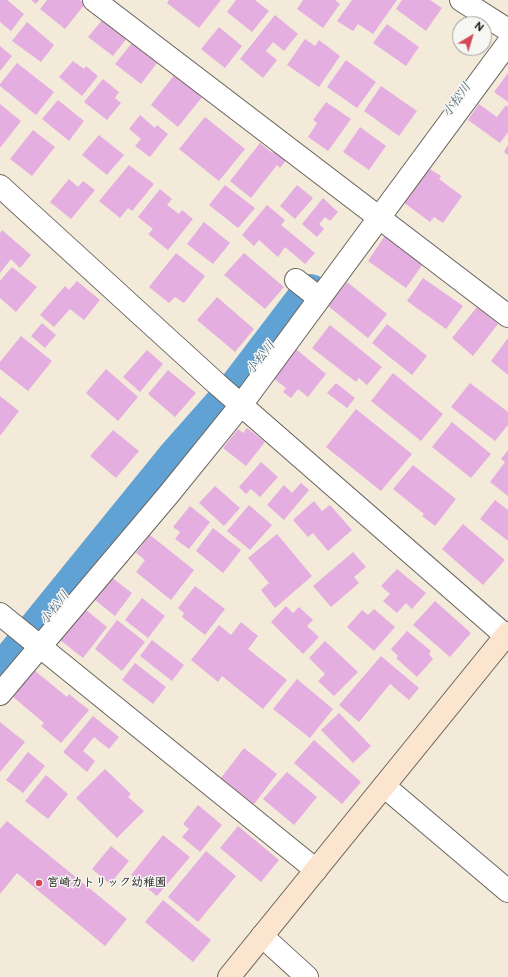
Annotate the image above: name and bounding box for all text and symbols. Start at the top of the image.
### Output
north arrow [452,16,492,56]
text: N [472,19,486,35]
water label: 小松川 [439,80,475,120]
water label: 小松川 [243,338,279,378]
water label: 小松川 [37,588,73,628]
place label: 宮崎カトリック幼稚園 [47,876,167,890]
marker: 宮崎カトリック幼稚園 [34,878,44,888]

